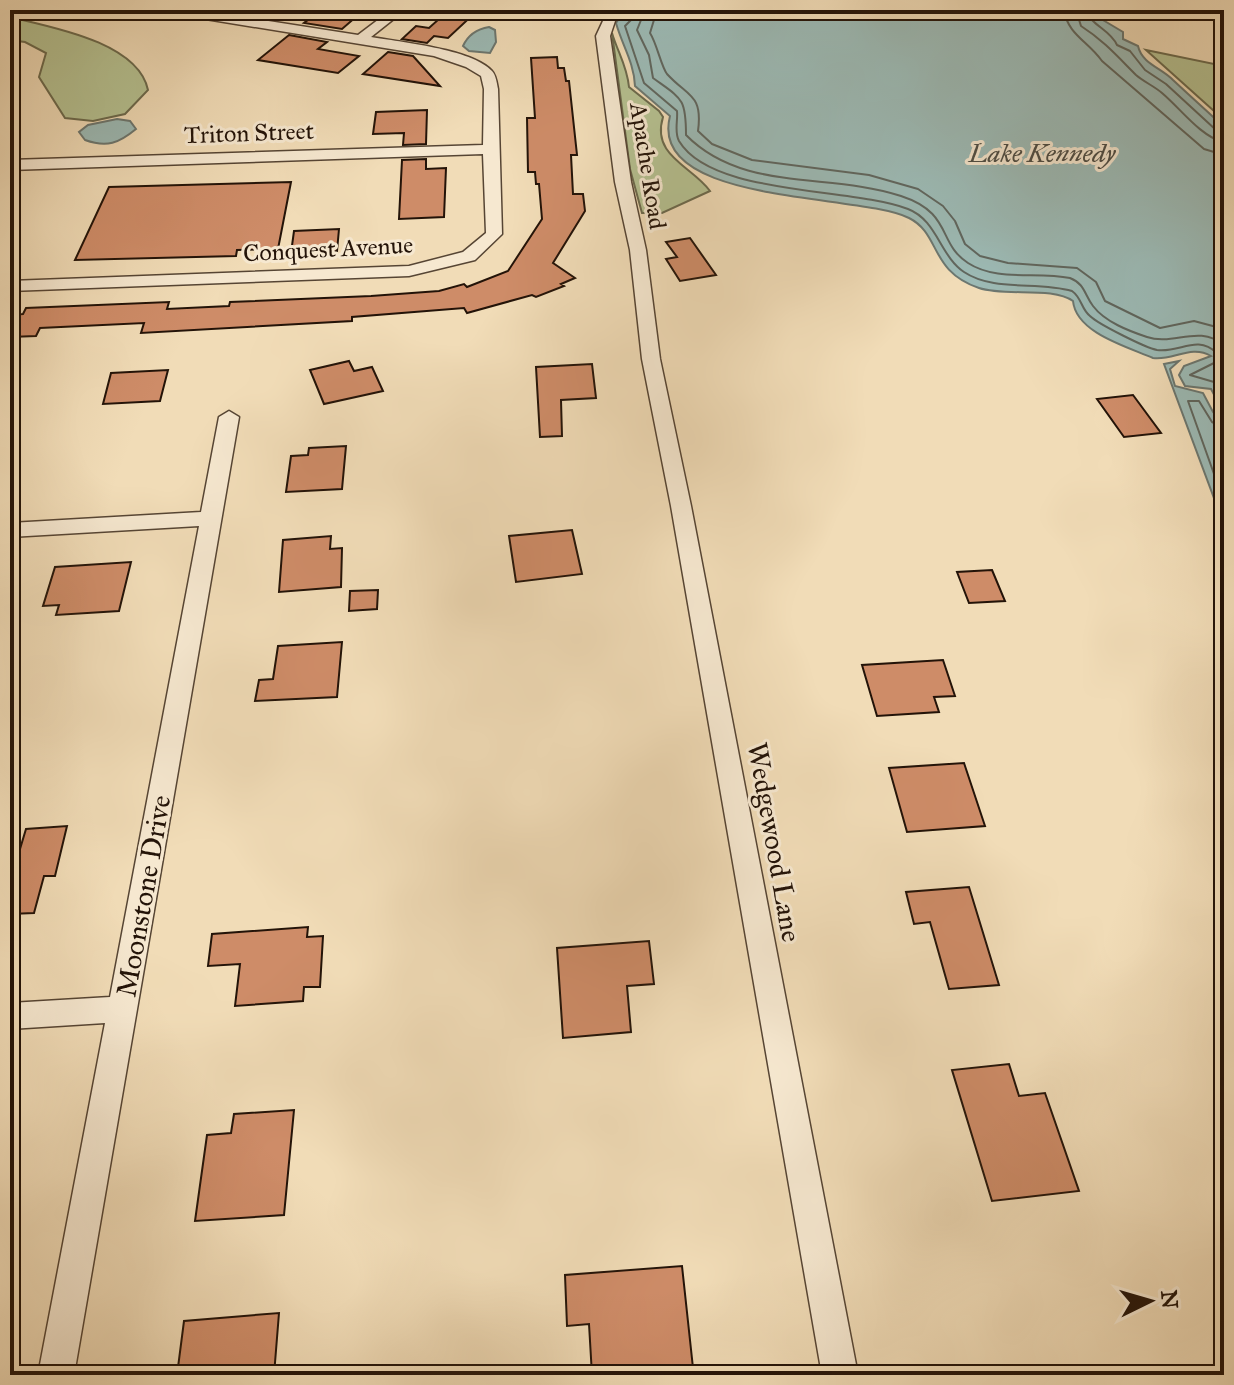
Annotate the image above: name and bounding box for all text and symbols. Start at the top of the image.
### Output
street label: Apache Road [623,99,673,232]
street label: Triton Street [184,116,315,150]
water label: Lake Kennedy [968,137,1116,169]
street label: Conquest Avenue [242,230,414,268]
street label: Wedgewood Lane [740,740,809,945]
street label: Moonstone Drive [109,792,178,1000]
north arrow [1110,1261,1190,1341]
text: N [1155,1289,1184,1310]

